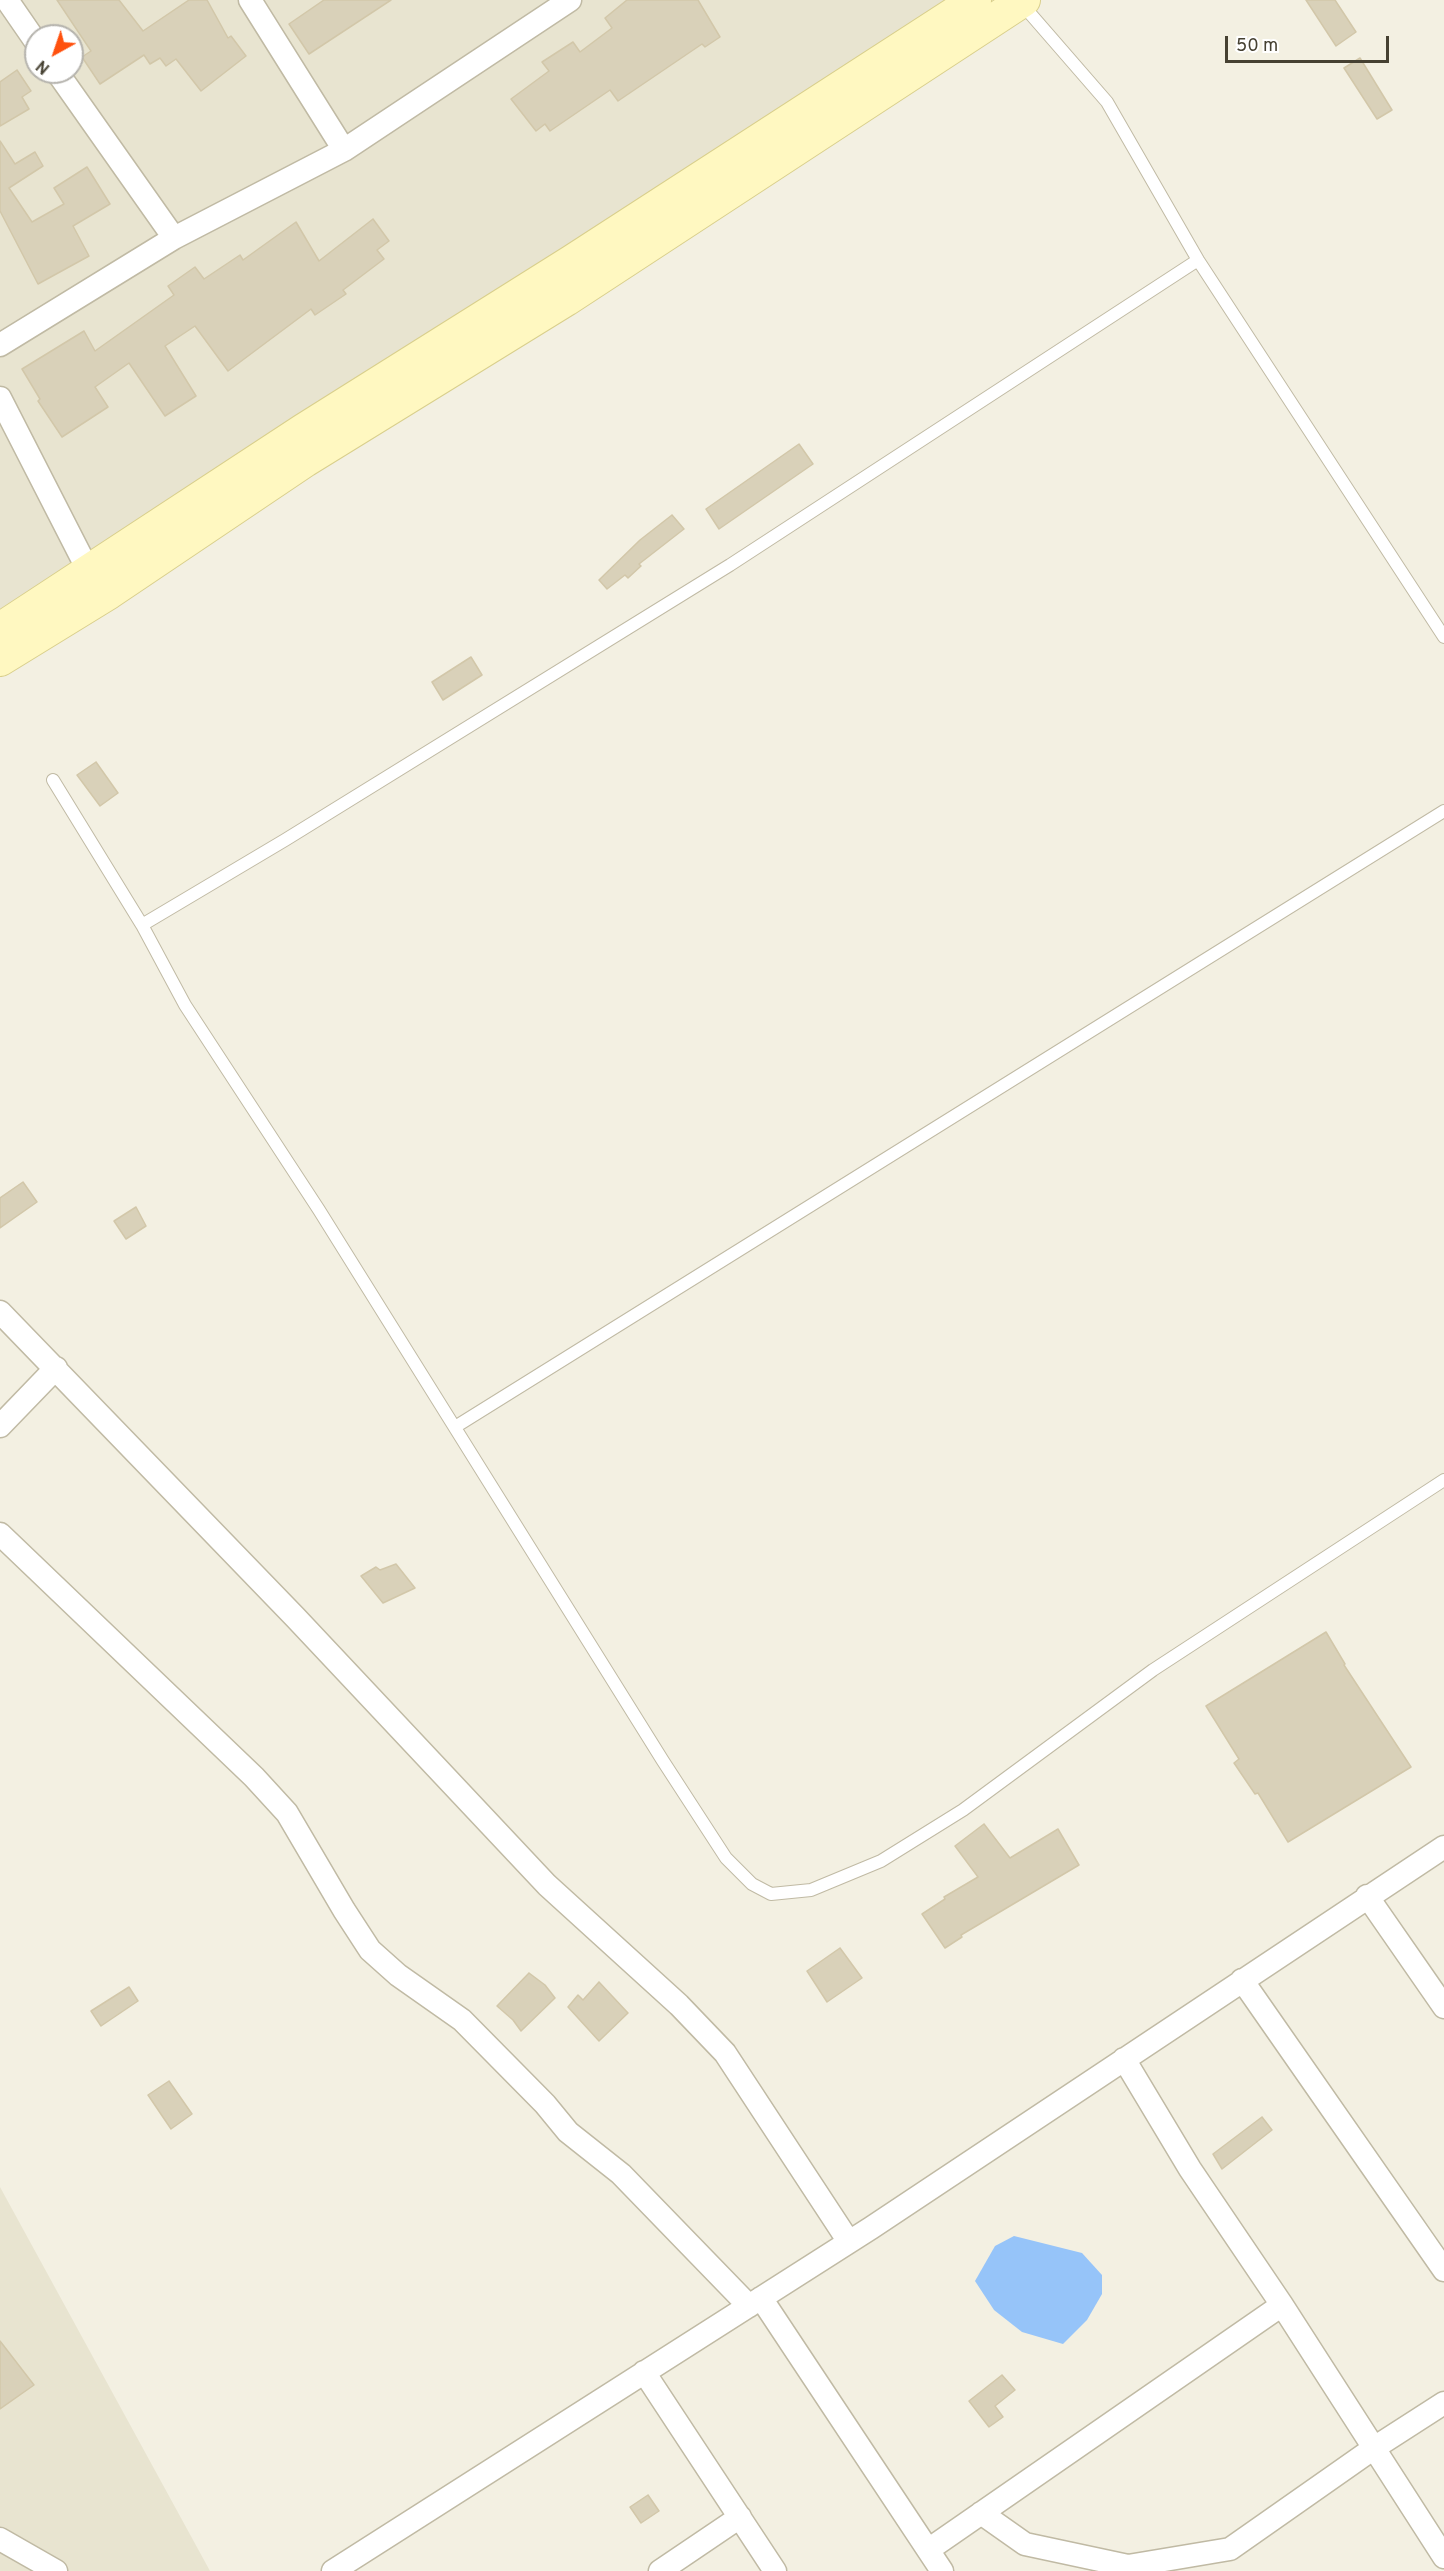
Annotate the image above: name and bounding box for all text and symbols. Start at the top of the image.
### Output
north arrow [24,24,84,84]
scale bar [1228,24,1392,62]
text: 50 m [1236,35,1278,58]
text: N [33,55,55,78]

